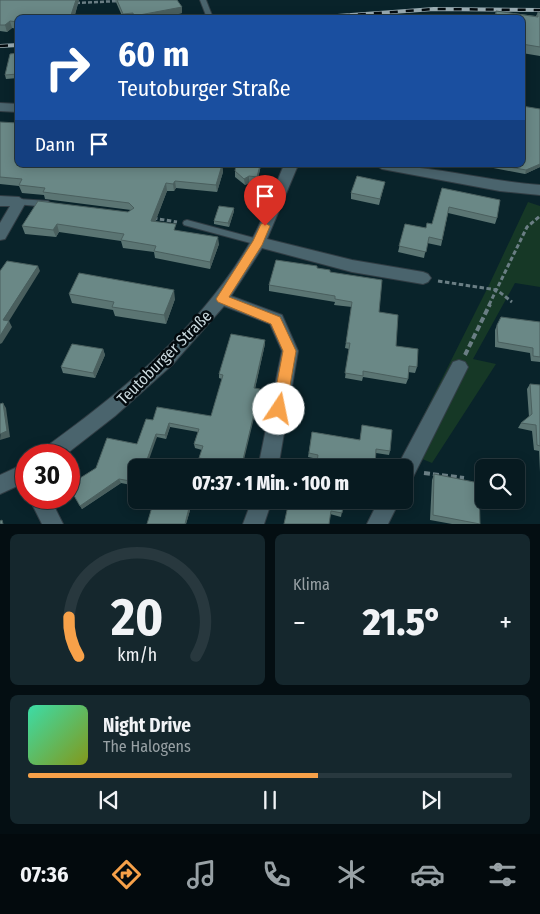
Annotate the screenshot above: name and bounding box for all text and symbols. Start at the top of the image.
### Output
text: 60 m [118,33,189,75]
icon: right [35,35,100,100]
text: Teutoburger Straße [118,75,291,102]
icon: arrive [85,130,113,158]
text: Dann [35,133,75,156]
pin [244,175,286,226]
icon: arrive [251,182,279,210]
street label: Teutoburger Straße [113,306,216,408]
position arrow [252,382,304,434]
speed limit sign: 30 [15,444,80,509]
map controls [475,459,525,509]
button: search [475,459,525,509]
text: 07:37 · 1 Min. · 100 m [192,472,349,495]
text: Klima [293,575,330,594]
text: 20 [110,586,164,649]
text: 21.5° [363,599,442,645]
text: − [293,606,306,639]
text: + [499,606,512,639]
text: km/h [118,644,157,666]
text: Night Drive [103,714,191,737]
text: The Halogens [103,737,191,756]
icon: previous [95,786,123,814]
icon: pause [256,786,284,814]
icon: next [417,786,445,814]
icon: directions [109,857,144,892]
icon: music [184,857,219,892]
icon: phone [259,857,294,892]
icon: climate [334,857,369,892]
icon: car [410,857,445,892]
icon: filters [485,857,520,892]
text: 07:36 [20,861,68,888]

